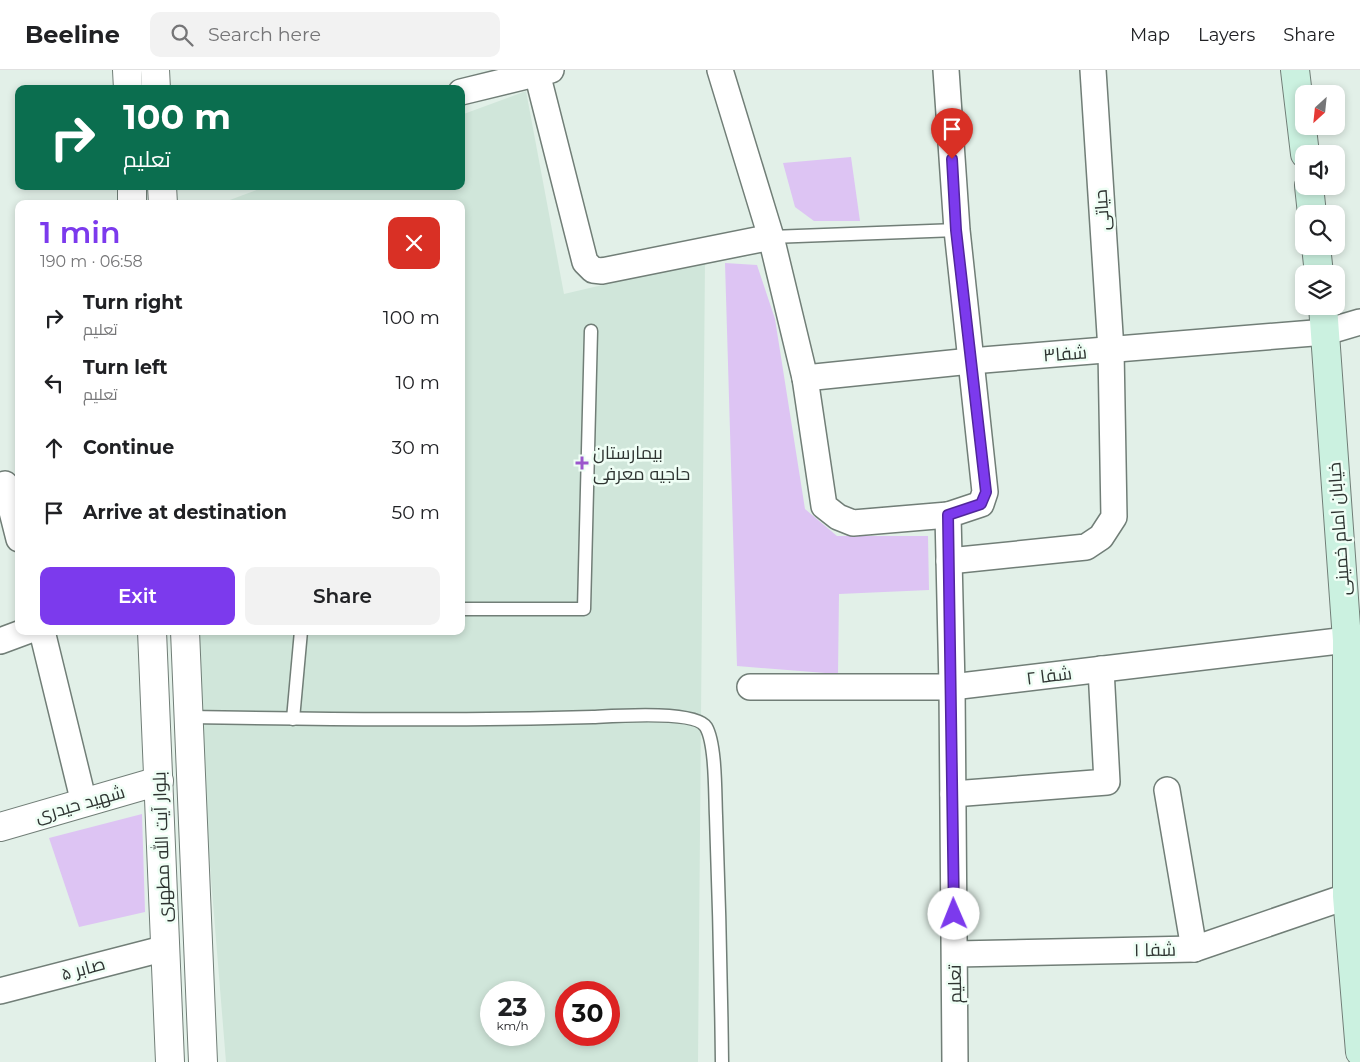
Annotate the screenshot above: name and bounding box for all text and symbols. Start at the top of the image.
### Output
search box [150,12,500,57]
text: Beeline [25,20,120,49]
icon: search [168,21,196,49]
text: Search here [208,23,321,46]
text: Map [1130,24,1170,46]
text: Layers [1198,24,1255,46]
text: Share [1283,24,1335,46]
north arrow [1295,85,1345,135]
map controls [1295,85,1345,315]
text: 100 m [123,95,231,138]
icon: right [40,105,105,170]
pin [931,108,973,159]
icon: arrive [938,115,966,143]
button: sound [1295,145,1345,195]
text: تعلیم [123,146,171,173]
street label: حیاتی [1090,189,1114,231]
button: search [1295,205,1345,255]
text: 1 min [40,214,121,251]
button: close [388,217,440,269]
text: 190 m · 06:58 [40,252,143,271]
button: layers [1295,265,1345,315]
text: Turn right [83,291,183,314]
icon: right [40,304,68,332]
text: 100 m [383,306,440,329]
text: تعلیم [83,320,118,339]
street label: شفا۳ [1042,341,1088,367]
text: Turn left [83,356,168,379]
icon: left [40,369,68,397]
text: 10 m [395,371,440,394]
text: تعلیم [83,385,118,404]
icon: ahead [40,434,68,462]
text: Continue [83,436,174,459]
text: 30 m [392,436,440,459]
place label: بیمارستان حاجیه معرفی [593,442,690,485]
marker: بیمارستان حاجیه معرفی [575,456,589,470]
street label: خیابان امام خمینی [1323,461,1356,596]
icon: arrive [40,499,68,527]
text: Arrive at destination [83,501,287,524]
text: 50 m [392,501,440,524]
button: Exit [40,567,235,625]
button: Share [245,567,440,625]
street label: شفا ۲ [1025,662,1073,690]
street label: بلوار آیت الله مطهری [147,771,176,923]
street label: شهید حیدری [33,781,127,827]
position arrow [927,887,979,939]
street label: شفا ۱ [1134,939,1176,961]
street label: صابر ۵ [59,953,107,985]
street label: تعلیم [944,964,967,1004]
speed limit sign: 30 [555,981,620,1046]
text: 23 [498,992,527,1022]
text: km/h [496,1018,529,1033]

